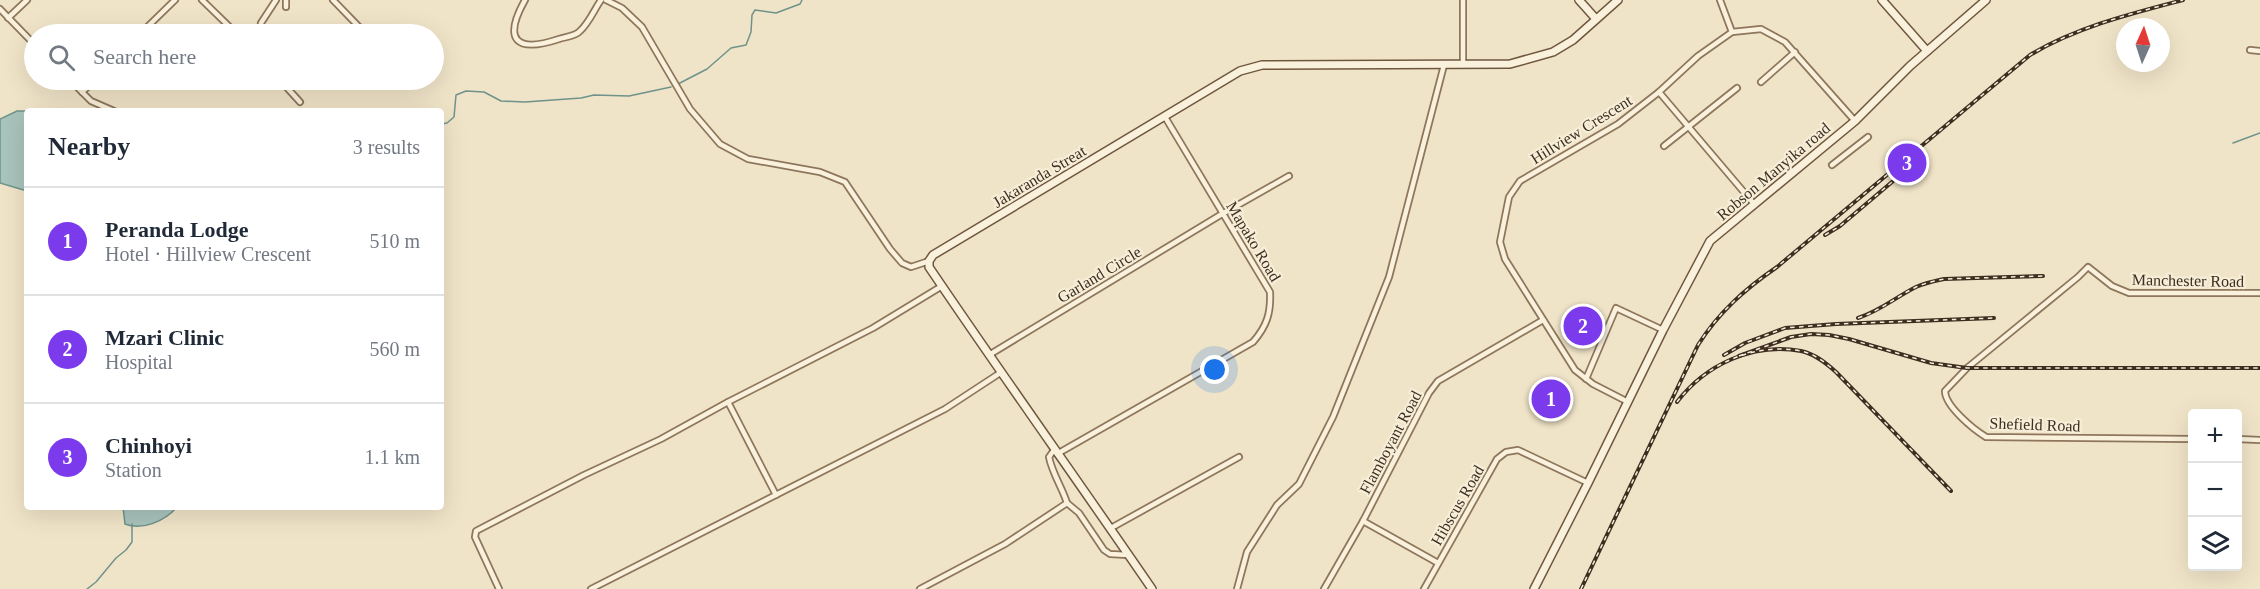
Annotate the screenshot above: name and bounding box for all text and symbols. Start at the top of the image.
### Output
north arrow [2116,18,2170,72]
search box [24,24,444,90]
icon: search [45,41,78,74]
text: Search here [93,44,196,69]
street label: Hillview Crescent [1528,91,1635,167]
street label: Robson Manyika road [1713,119,1834,224]
text: Nearby [48,132,130,161]
text: 3 results [353,136,420,158]
pin: 3 [1888,140,1926,186]
street label: Jakaranda Streat [990,142,1089,211]
street label: Mapako Road [1222,198,1284,285]
text: Peranda Lodge [105,217,249,242]
text: 1 [63,230,73,252]
text: 510 m [369,230,420,252]
text: Hotel · Hillview Crescent [105,243,311,265]
street label: Garland Circle [1054,243,1144,306]
street label: Manchester Road [2132,271,2244,290]
pin: 2 [1564,304,1602,348]
text: Mzari Clinic [105,325,224,350]
text: 2 [63,338,73,360]
text: 560 m [369,338,420,360]
text: Hospital [105,351,173,373]
your location [1200,355,1229,384]
pin: 1 [1532,376,1570,422]
street label: Flamboyant Road [1356,388,1426,497]
map controls [2188,409,2242,571]
button: + [2188,409,2242,463]
street label: Shefield Road [1989,414,2081,435]
text: Chinhoyi [105,433,192,458]
text: 3 [63,446,73,468]
text: 1.1 km [364,446,420,468]
text: Station [105,459,162,481]
street label: Hibscus Road [1428,462,1487,548]
button: − [2188,463,2242,517]
button: layers [2188,517,2242,571]

